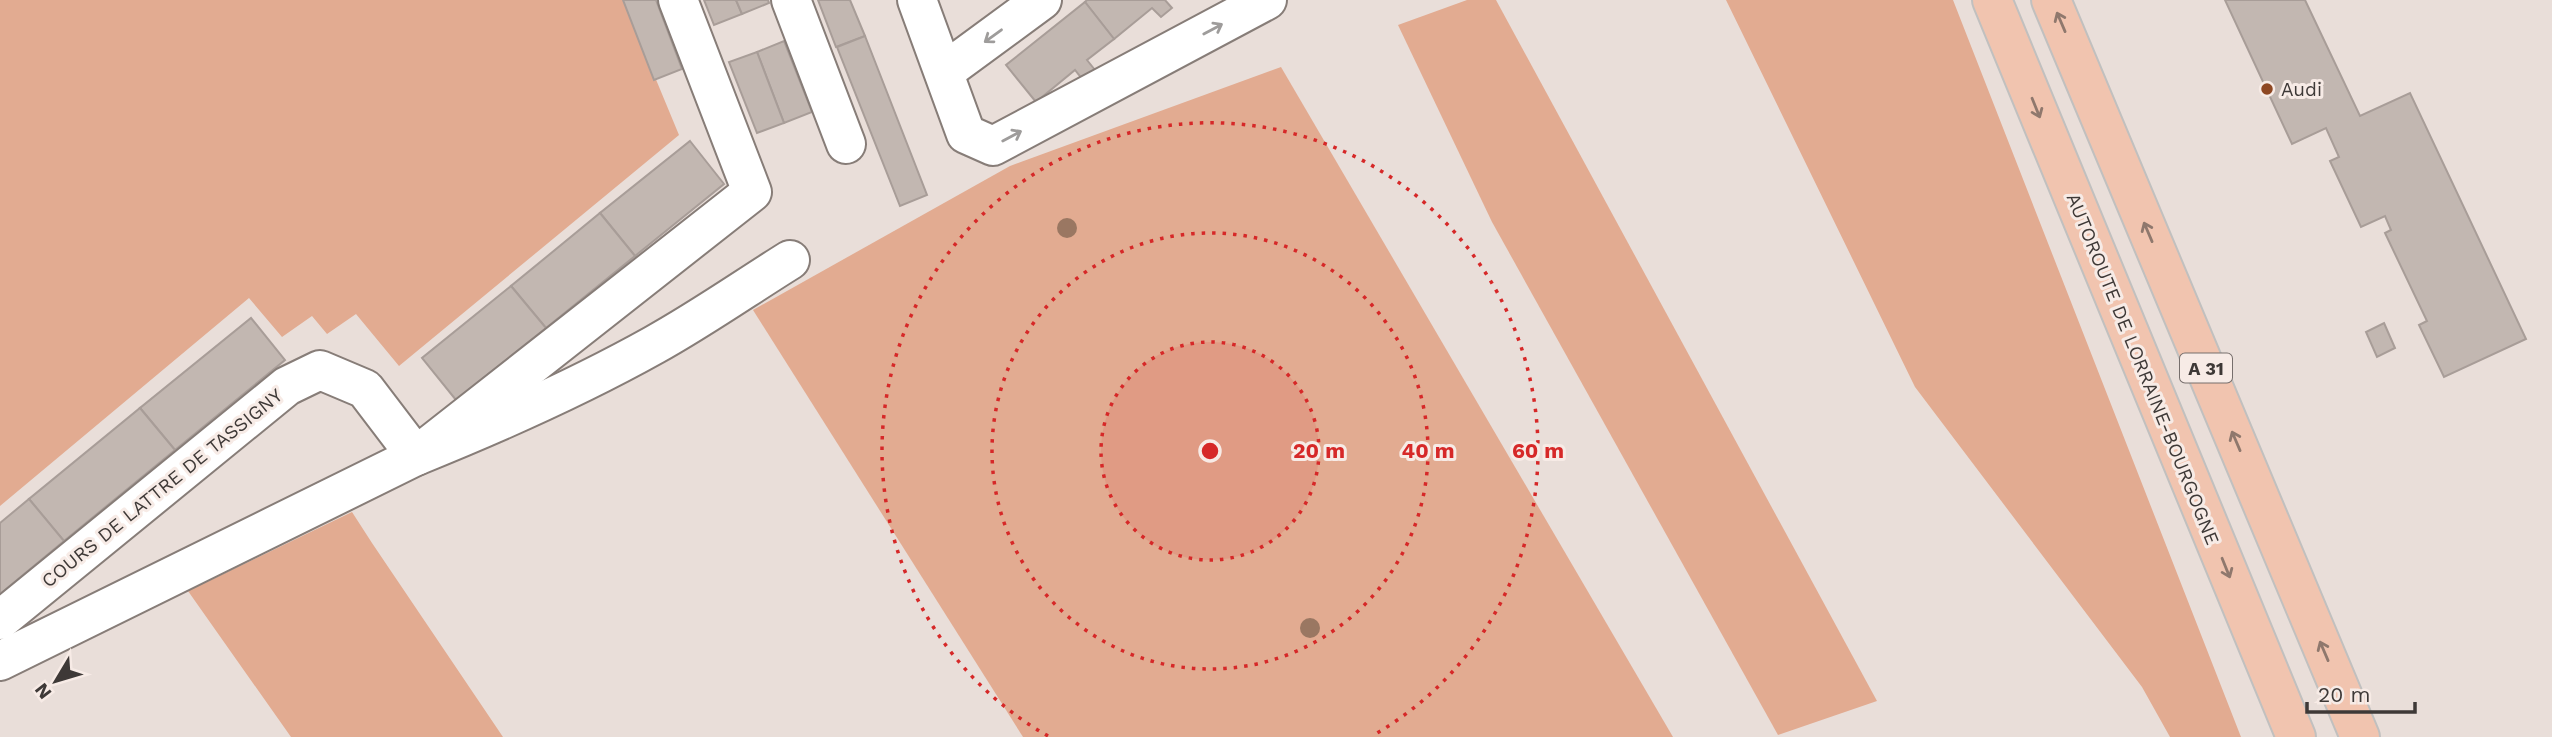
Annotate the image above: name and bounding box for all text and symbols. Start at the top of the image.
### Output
one-way arrow [2053,11,2066,33]
one-way arrow [1202,21,1223,35]
one-way arrow [984,29,1003,43]
place label: Audi [2281,78,2322,101]
marker: Audi [2259,81,2275,97]
one-way arrow [2031,97,2044,119]
one-way arrow [1002,129,1022,143]
street label: AUTOROUTE DE LORRAINE-BOURGOGNE [2062,190,2224,548]
one-way arrow [2141,221,2154,243]
road number: A 31 [2180,354,2232,382]
street label: COURS DE LATTRE DE TASSIGNY [37,384,287,592]
one-way arrow [2229,431,2242,453]
text: 20 m [1293,438,1345,463]
text: 40 m [1402,438,1454,463]
text: 60 m [1512,438,1564,463]
centre of rings [1198,439,1222,463]
one-way arrow [2220,557,2233,578]
one-way arrow [2317,641,2330,663]
north arrow [21,646,91,716]
scale bar [2307,670,2416,714]
text: N [30,679,56,704]
text: 20 m [2318,682,2370,707]

